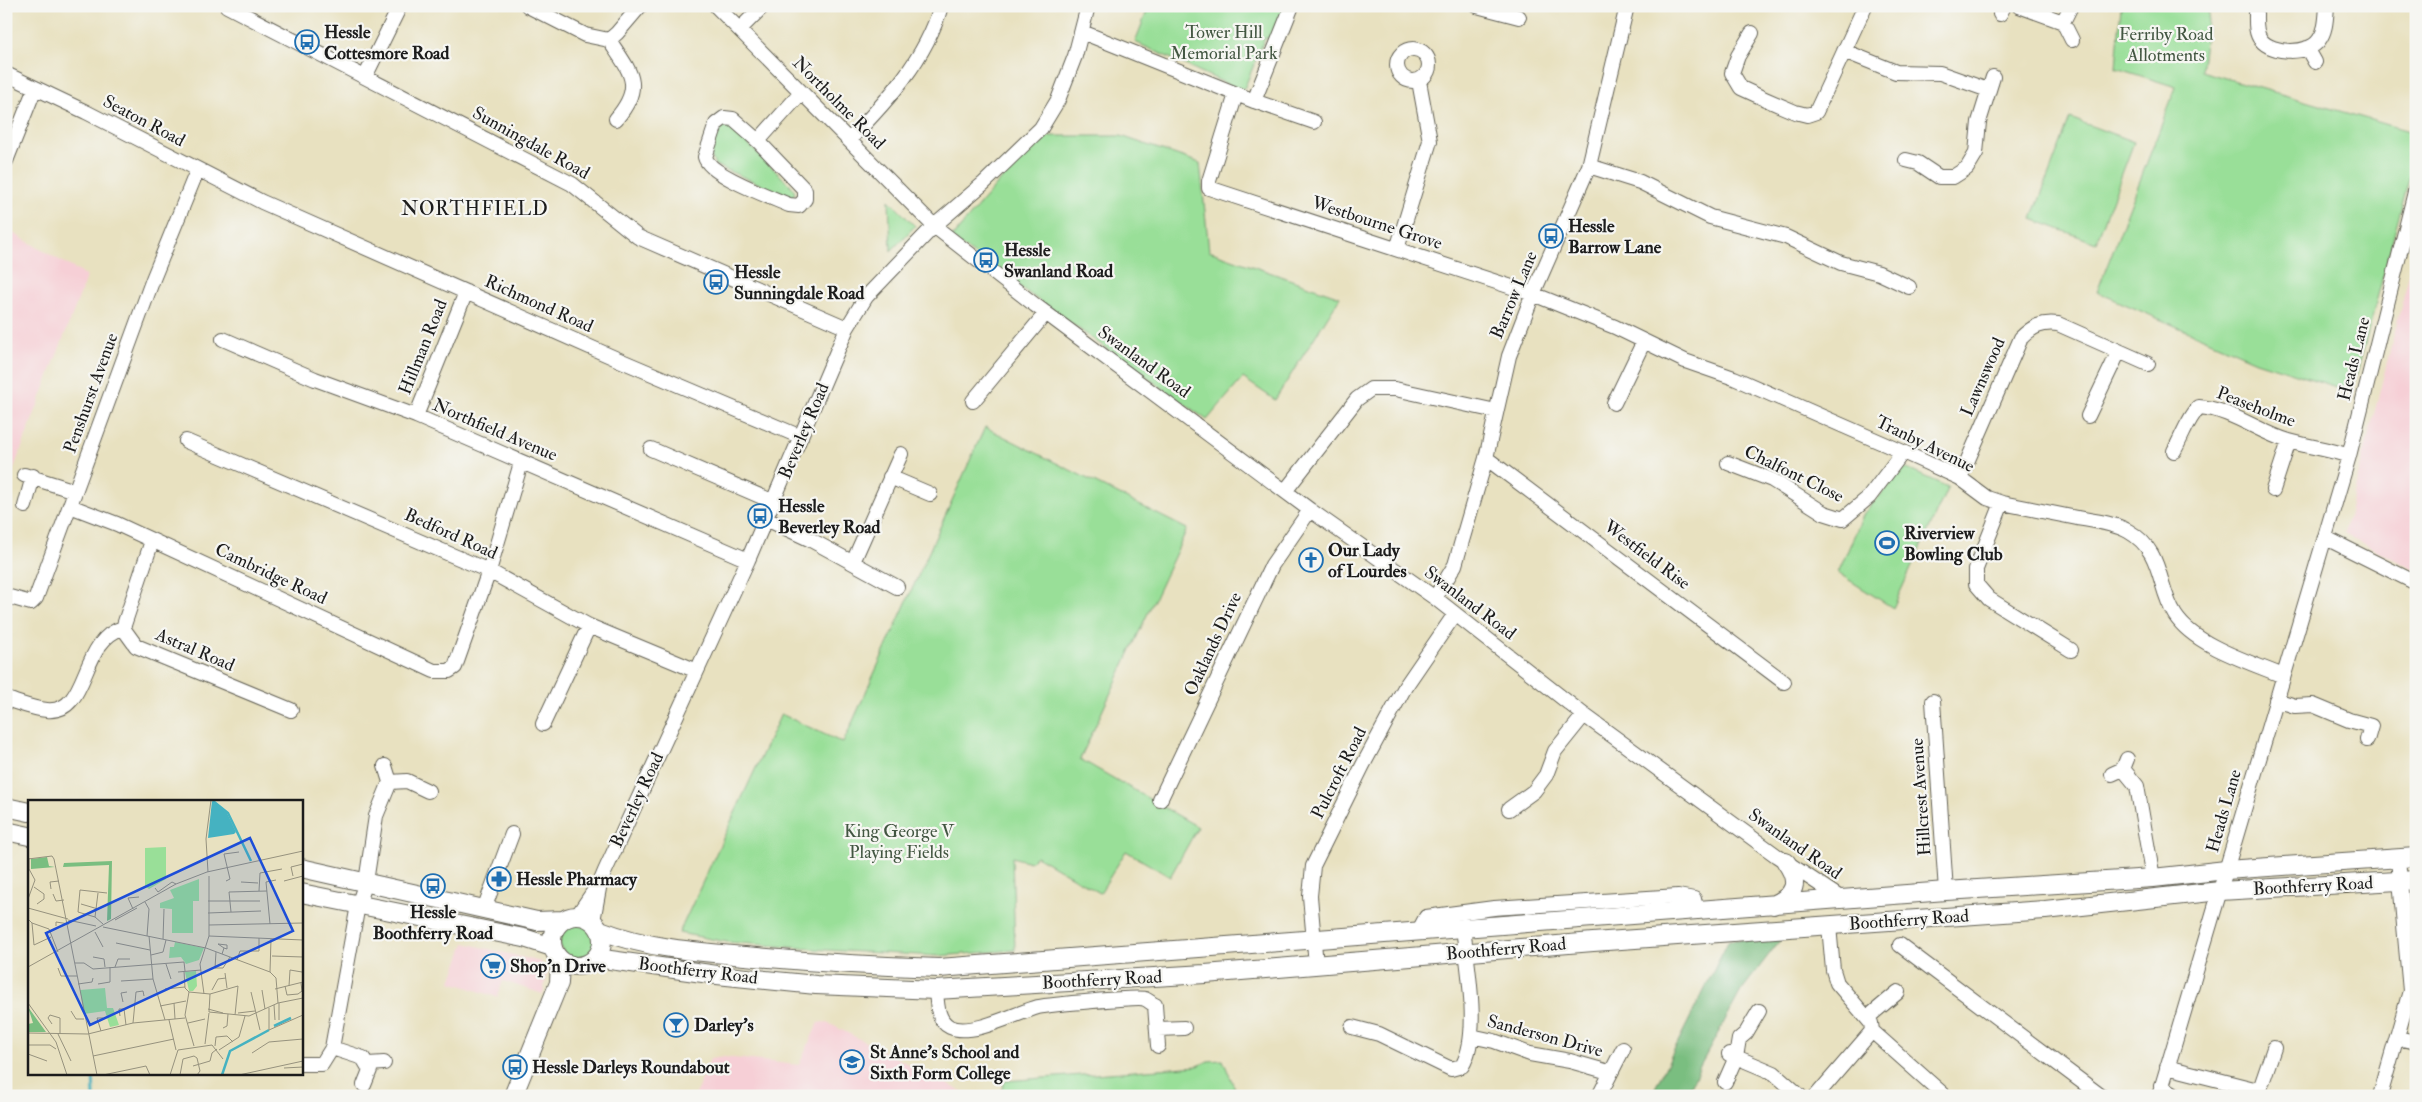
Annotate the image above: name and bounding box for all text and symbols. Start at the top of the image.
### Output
place label: Hessle Cottesmore Road [324,21,450,65]
park label: Tower Hill Memorial Park [1170,21,1278,65]
park label: Ferriby Road Allotments [2119,23,2213,67]
bus stop icon: Hessle Cottesmore Road [294,29,320,55]
street label: Northolme Road [788,52,890,154]
street label: Seaton Road [99,90,189,152]
street label: Sunningdale Road [468,101,594,185]
street label: Westbourne Grove [1308,191,1446,255]
district label: NORTHFIELD [401,197,549,221]
place label: Hessle Barrow Lane [1568,215,1662,259]
bus stop icon: Hessle Barrow Lane [1538,223,1564,249]
place label: Hessle Swanland Road [1004,239,1113,283]
bus stop icon: Hessle Swanland Road [973,247,999,273]
street label: Barrow Lane [1485,247,1543,342]
place label: Hessle Sunningdale Road [734,261,865,305]
bus stop icon: Hessle Sunningdale Road [703,269,729,295]
street label: Richmond Road [481,270,597,338]
street label: Hillman Road [393,296,453,398]
street label: Heads Lane [2332,314,2376,403]
street label: Swanland Road [1093,321,1195,403]
street label: Penshurst Avenue [59,329,124,456]
street label: Lawnswood [1955,334,2011,420]
street label: Beverley Road [773,379,835,483]
street label: Peaseholme [2213,381,2299,433]
street label: Northfield Avenue [429,393,561,467]
street label: Tranby Avenue [1872,410,1979,478]
street label: Chalfont Close [1740,440,1848,508]
place label: Hessle Beverley Road [778,495,881,539]
street label: Bedford Road [401,503,501,565]
bus stop icon: Hessle Beverley Road [747,503,773,529]
street label: Westfield Rise [1598,514,1695,595]
place label: Riverview Bowling Club [1904,522,2003,566]
sports icon: Riverview Bowling Club [1874,530,1900,556]
street label: Cambridge Road [211,538,331,610]
place label: Our Lady of Lourdes [1328,539,1407,583]
church icon: Our Lady of Lourdes [1298,547,1324,573]
street label: Swanland Road [1420,561,1521,645]
street label: Oaklands Drive [1179,588,1247,700]
street label: Astral Road [151,623,238,677]
street label: Pulcroft Road [1306,723,1372,823]
street label: Hillcrest Avenue [1905,737,1937,857]
street label: Beverley Road [605,749,669,851]
street label: Heads Lane [2201,766,2247,855]
inset map [28,800,302,1074]
street label: Swanland Road [1744,803,1846,885]
park label: King George V Playing Fields [844,820,955,864]
pharmacy icon: Hessle Pharmacy [486,866,512,892]
place label: Hessle Pharmacy [516,868,638,891]
street label: Boothferry Road [2252,871,2374,901]
bus stop icon: Hessle Boothferry Road [420,873,446,899]
place label: Hessle Boothferry Road [373,901,493,945]
street label: Boothferry Road [1848,904,1970,936]
street label: Boothferry Road [1445,932,1567,966]
street label: Boothferry Road [637,952,759,990]
supermarket icon: Shop'n Drive [480,953,506,979]
place label: Shop'n Drive [510,955,606,978]
street label: Boothferry Road [1041,965,1163,995]
street label: Sanderson Drive [1485,1010,1606,1063]
bar icon: Darley's [663,1012,689,1038]
place label: Darley's [694,1014,754,1037]
place label: St Anne's School and Sixth Form College [870,1041,1019,1085]
school or university icon: St Anne's School and Sixth Form College [839,1049,865,1075]
bus stop icon: Hessle Darleys Roundabout [502,1054,528,1080]
place label: Hessle Darleys Roundabout [532,1056,730,1079]

